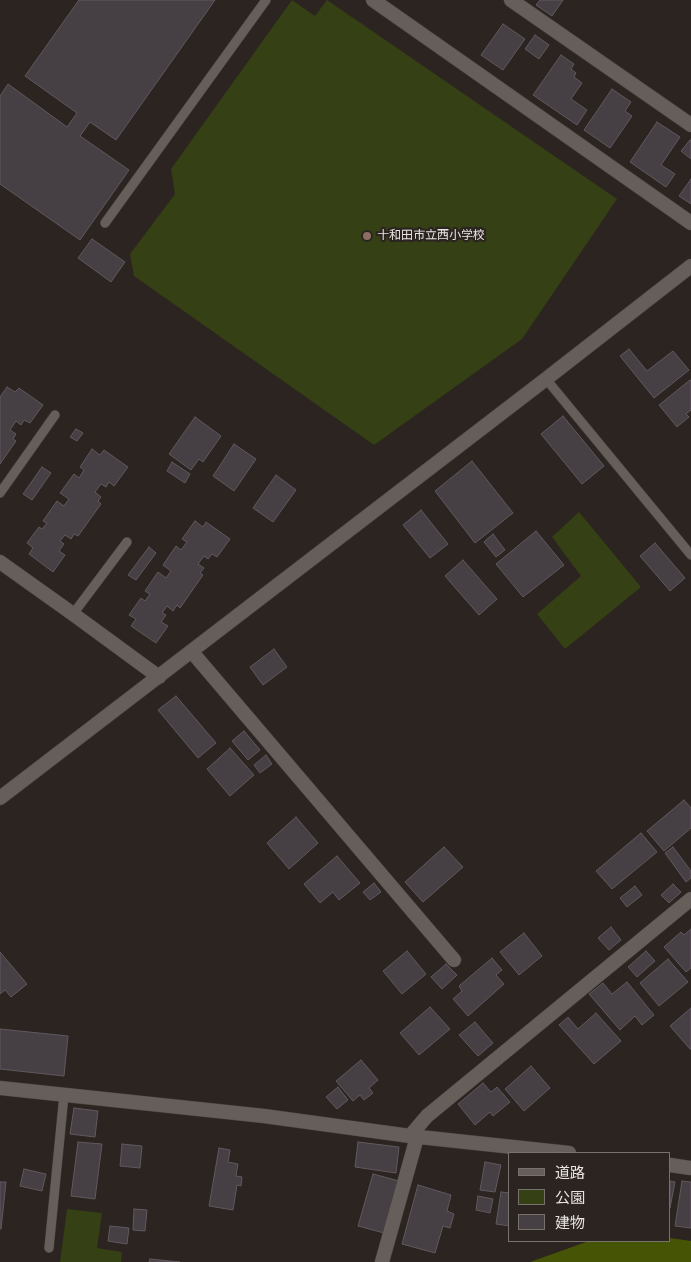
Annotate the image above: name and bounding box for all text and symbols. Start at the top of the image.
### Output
place label: 十和田市立西小学校 [377,229,485,243]
marker: 十和田市立西小学校 [361,230,373,242]
legend [508,1152,671,1242]
text: 道路 [555,1163,585,1182]
text: 公園 [555,1188,585,1207]
text: 建物 [555,1213,585,1232]

